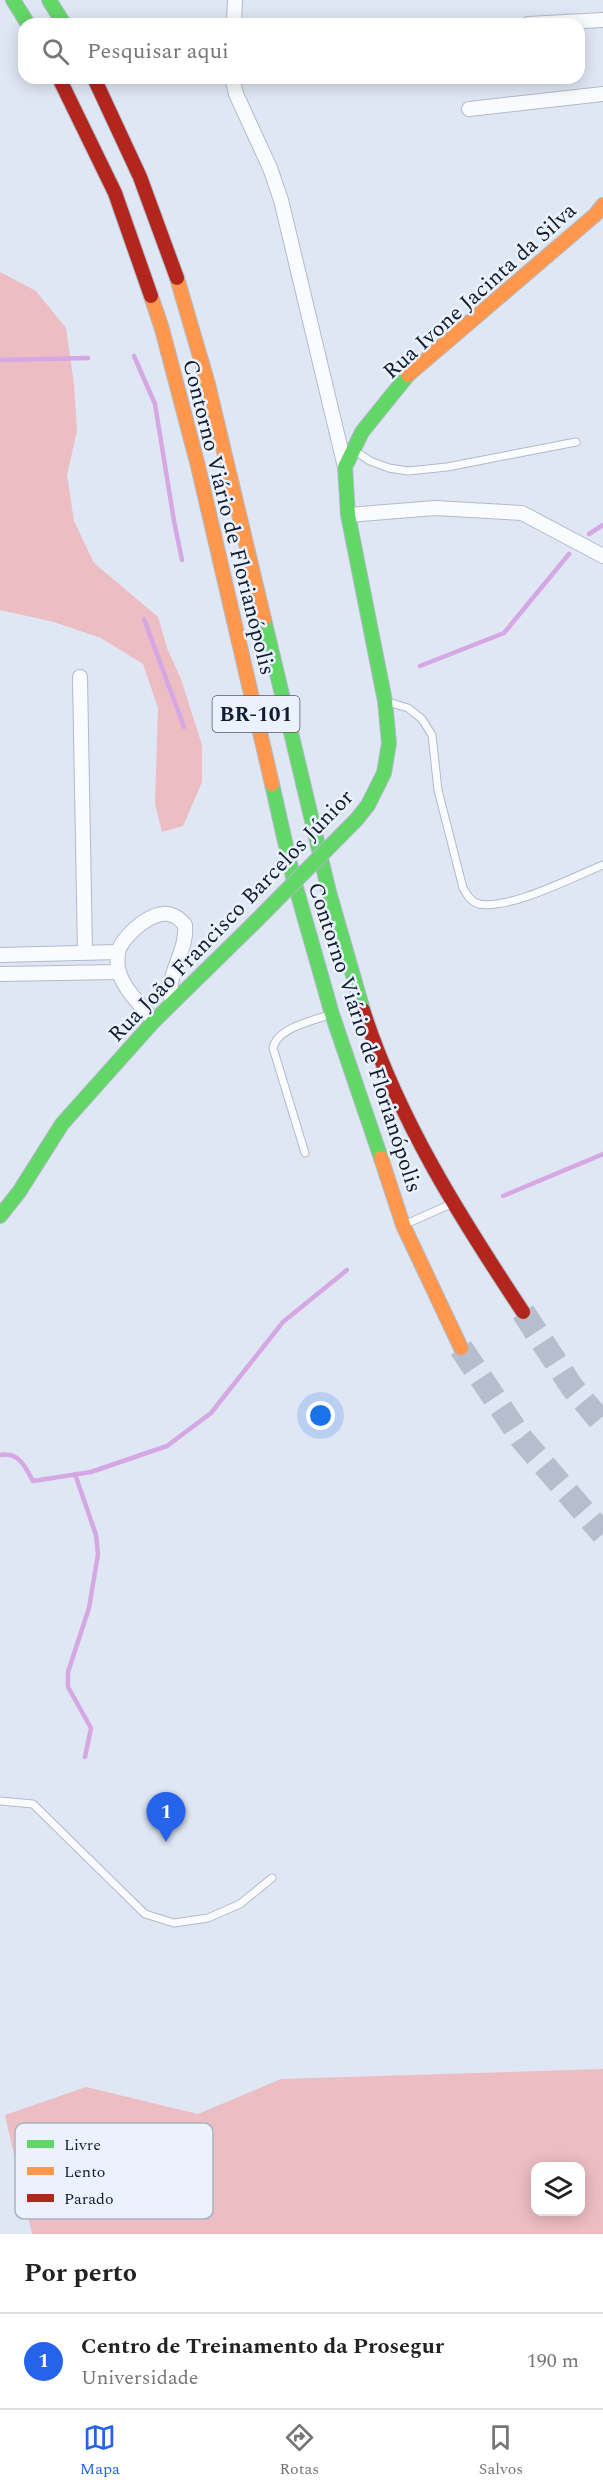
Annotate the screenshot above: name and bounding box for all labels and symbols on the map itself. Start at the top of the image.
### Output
street label: Rua Ivone Jacinta da Silva [376,195,584,387]
street label: Contorno Viário de Florianópolis [173,356,284,679]
road number: BR-101 [212,696,300,732]
street label: Rua João Francisco Barcelos Júnior [101,782,362,1050]
street label: Contorno Viário de Florianópolis [299,878,430,1197]
your location [306,1401,335,1430]
pin: 1 [146,1792,186,1842]
legend [15,2123,213,2219]
text: Livre [64,2133,101,2157]
text: Lento [64,2160,105,2184]
text: Parado [64,2187,114,2211]

